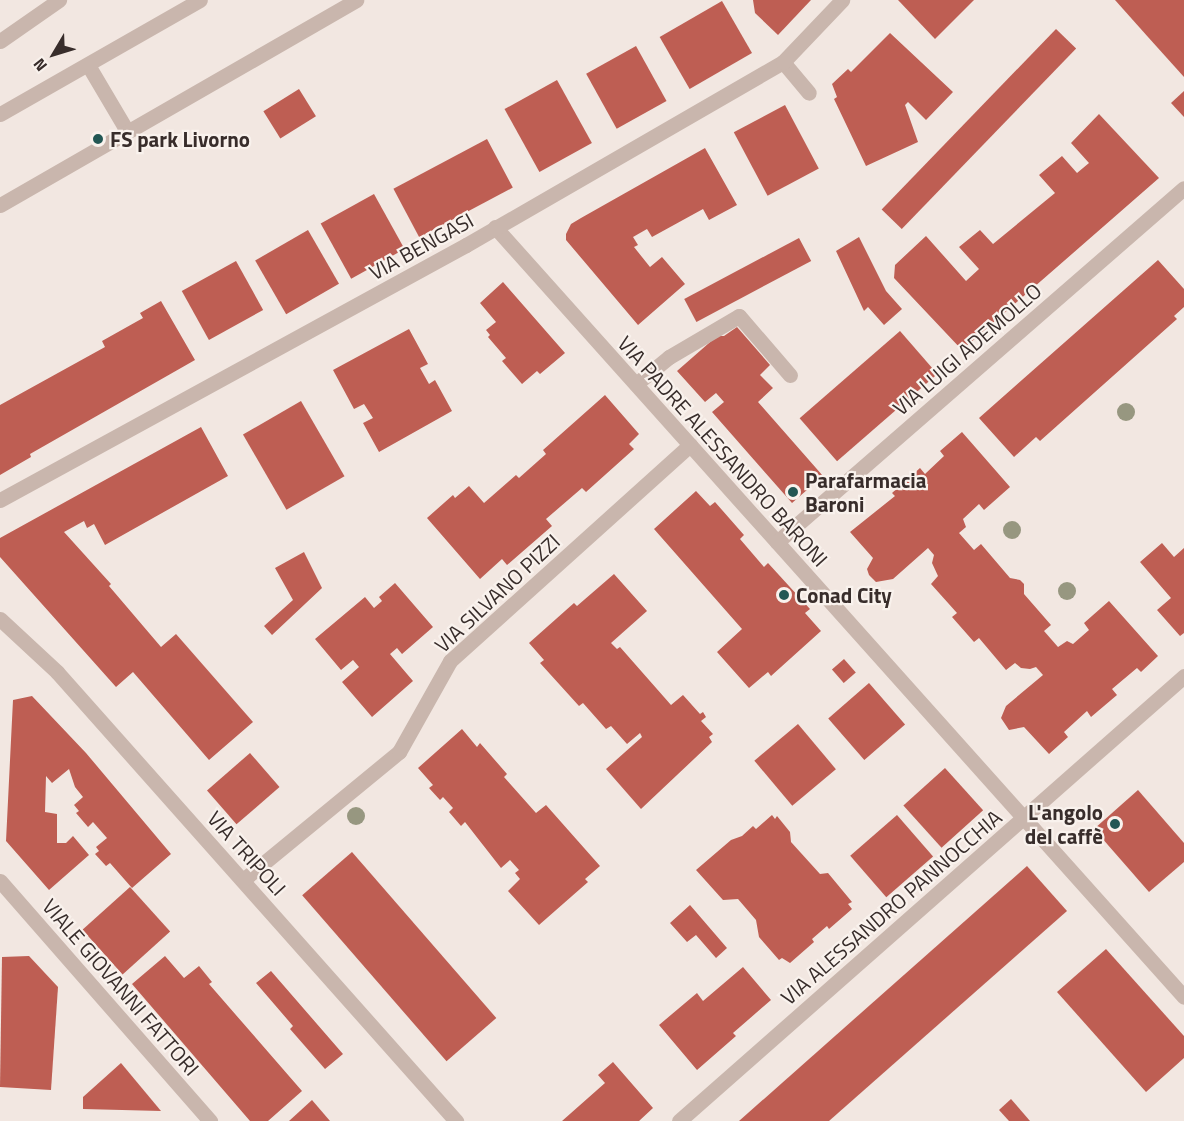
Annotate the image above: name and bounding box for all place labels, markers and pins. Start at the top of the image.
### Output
place label: FS park Livorno [110,126,250,152]
marker: FS park Livorno [91,132,105,146]
place label: Parafarmacia Baroni [805,467,926,517]
marker: Parafarmacia Baroni [786,485,800,499]
place label: Conad City [796,582,892,608]
marker: Conad City [777,588,791,602]
place label: L'angolo del caffè [1025,799,1103,849]
marker: L'angolo del caffè [1108,817,1122,831]

